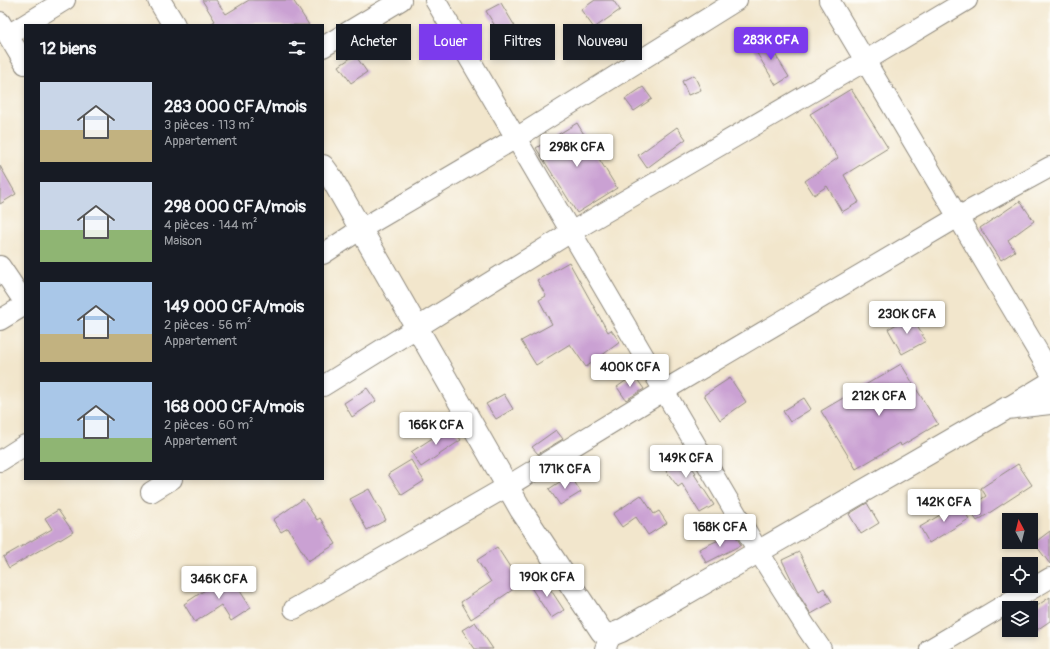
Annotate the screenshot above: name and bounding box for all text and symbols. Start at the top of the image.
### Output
chip: Acheter [336,24,411,60]
chip: Louer [419,24,482,60]
chip: Filtres [490,24,555,60]
chip: Nouveau [563,24,642,60]
pin: 283K CFA [730,27,812,61]
text: 283K CFA [743,32,799,48]
icon: filters [286,37,308,59]
text: 12 biens [40,38,96,59]
text: 283 000 CFA/mois [164,96,306,117]
icon: home [72,98,120,146]
text: 3 pièces · 113 m² [164,117,254,133]
text: Appartement [164,133,237,149]
pin: 298K CFA [536,134,618,168]
text: 298K CFA [549,139,605,155]
text: 298 000 CFA/mois [164,196,306,217]
icon: home [72,198,120,246]
text: 4 pièces · 144 m² [164,217,257,233]
text: Maison [164,233,202,249]
text: 149 000 CFA/mois [164,296,304,317]
icon: home [72,298,120,346]
pin: 230K CFA [866,301,948,335]
text: 230K CFA [878,306,936,322]
text: 2 pièces · 56 m² [164,317,252,333]
text: Appartement [164,333,237,349]
pin: 400K CFA [589,354,671,388]
text: 400K CFA [600,359,660,375]
pin: 212K CFA [838,383,920,417]
text: 212K CFA [852,388,906,404]
text: 168 000 CFA/mois [164,396,304,417]
icon: home [72,398,120,446]
pin: 166K CFA [395,412,477,446]
text: 2 pièces · 60 m² [164,417,253,433]
text: 166K CFA [408,417,464,433]
text: Appartement [164,433,237,449]
pin: 149K CFA [645,445,727,479]
text: 149K CFA [659,450,713,466]
pin: 171K CFA [524,456,606,490]
text: 171K CFA [539,461,591,477]
pin: 142K CFA [903,489,985,523]
text: 142K CFA [917,494,971,510]
north arrow [1002,513,1038,549]
map controls [1002,513,1038,637]
pin: 168K CFA [679,514,761,548]
text: 168K CFA [693,519,747,535]
button: locate [1002,557,1038,593]
pin: 190K CFA [506,564,588,598]
pin: 346K CFA [178,566,260,600]
text: 190K CFA [519,569,575,585]
text: 346K CFA [190,571,248,587]
button: layers [1002,601,1038,637]

